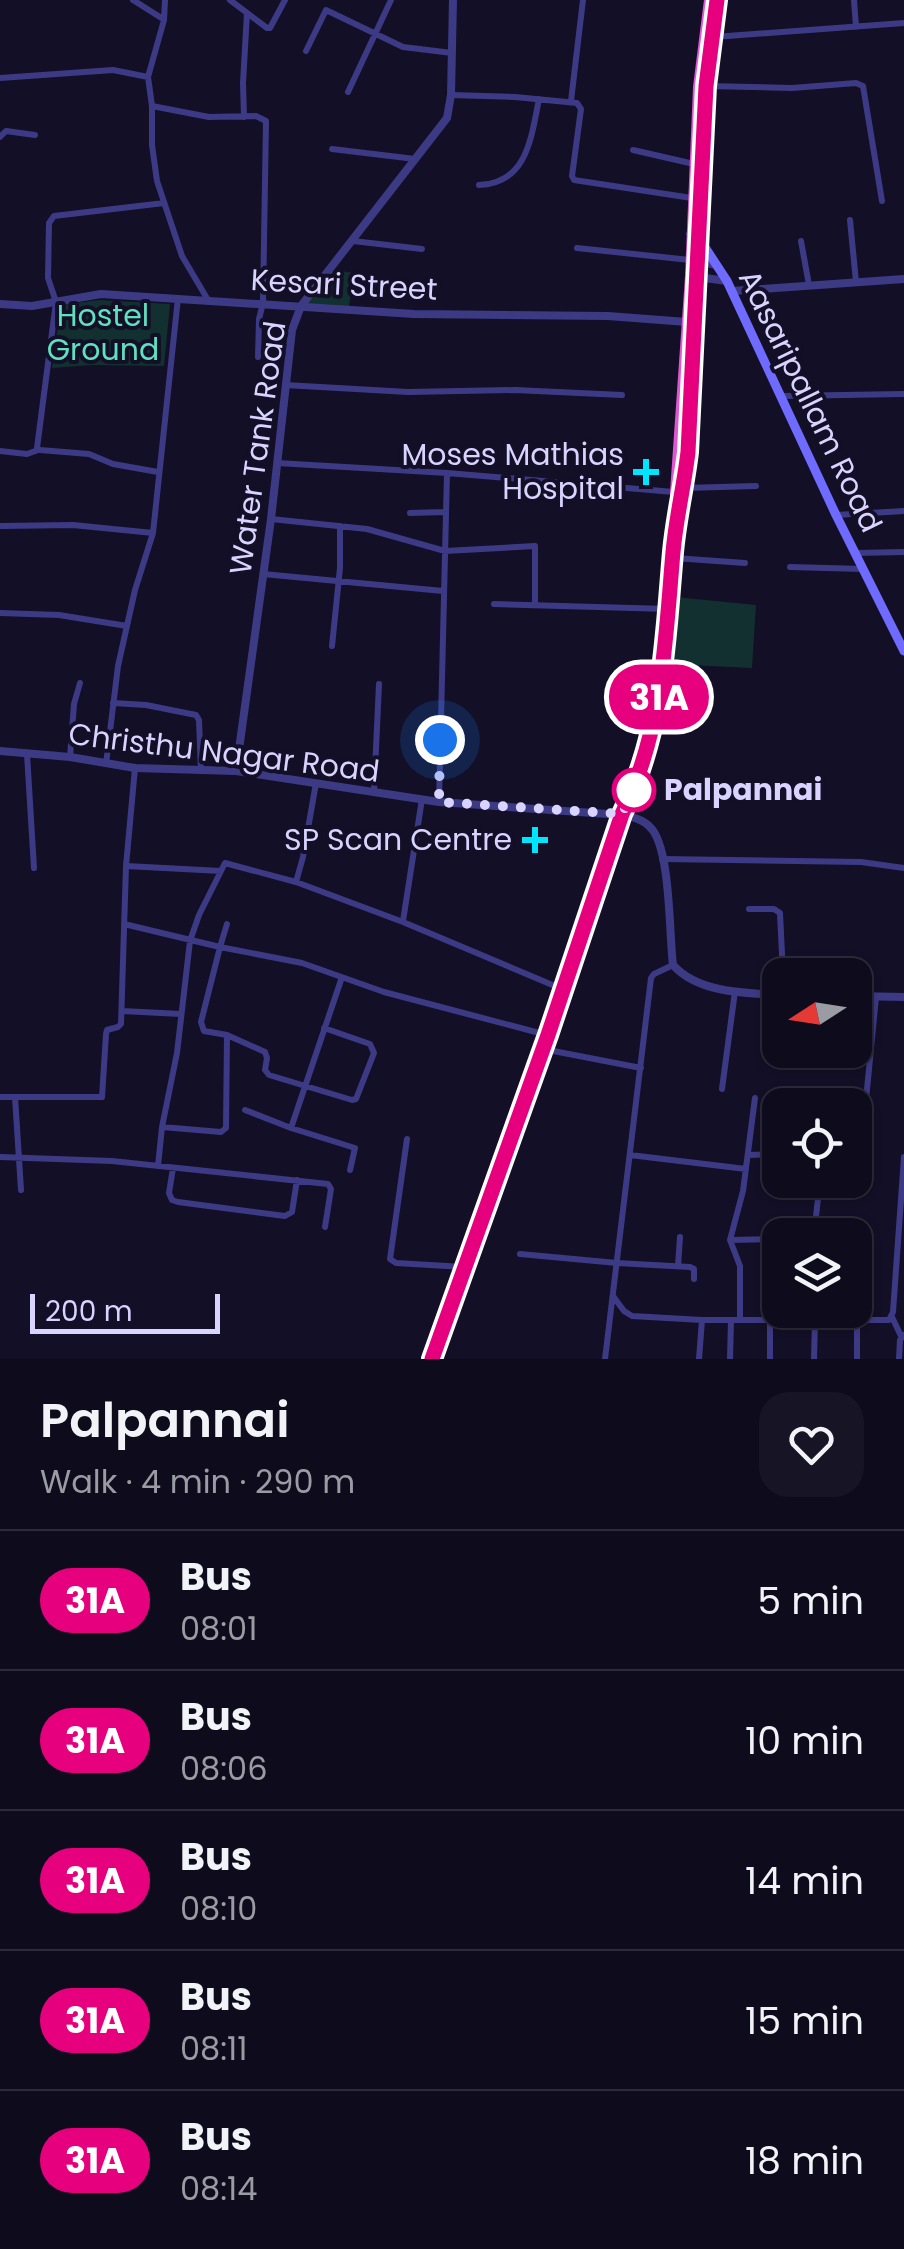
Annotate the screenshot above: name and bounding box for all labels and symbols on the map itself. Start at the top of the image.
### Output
street label: Kesari Street [250,258,438,311]
street label: Aasaripallam Road [728,262,893,539]
park label: Hostel Ground [47,294,159,371]
street label: Water Tank Road [218,318,297,577]
place label: Moses Mathias Hospital [401,433,624,510]
marker: Moses Mathias Hospital [633,459,659,485]
line badge: 31A [602,664,716,730]
street label: Christhu Nagar Road [66,712,382,793]
your location [415,715,465,765]
place label: Palpannai [664,768,822,811]
marker: Palpannai [613,769,655,811]
place label: SP Scan Centre [284,818,512,861]
marker: SP Scan Centre [522,827,548,853]
north arrow [762,958,872,1068]
scale bar [30,1289,220,1334]

